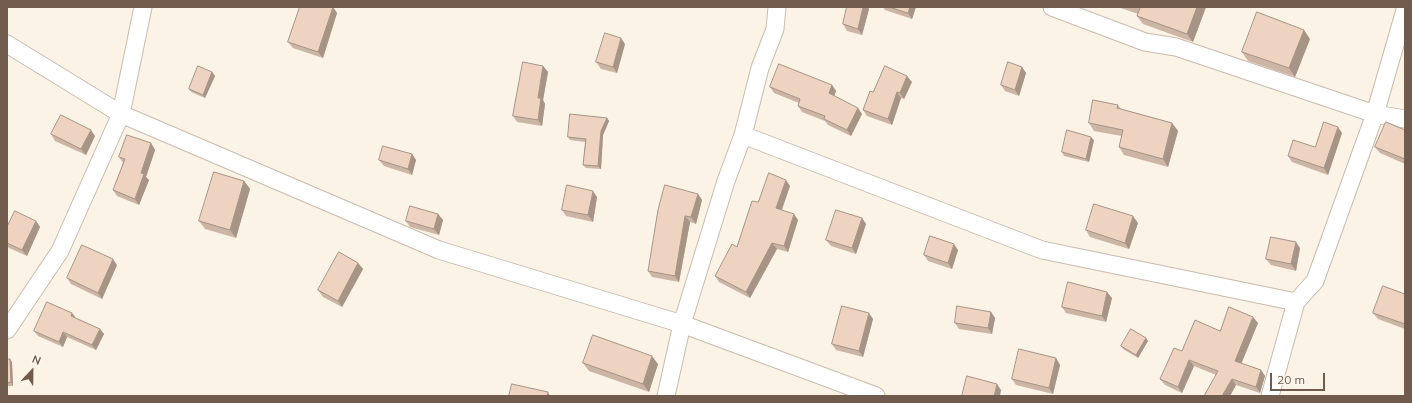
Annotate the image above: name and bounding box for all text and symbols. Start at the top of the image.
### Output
north arrow [12,351,52,391]
text: N [30,352,43,368]
scale bar [1272,365,1327,391]
text: 20 m [1277,372,1305,387]

